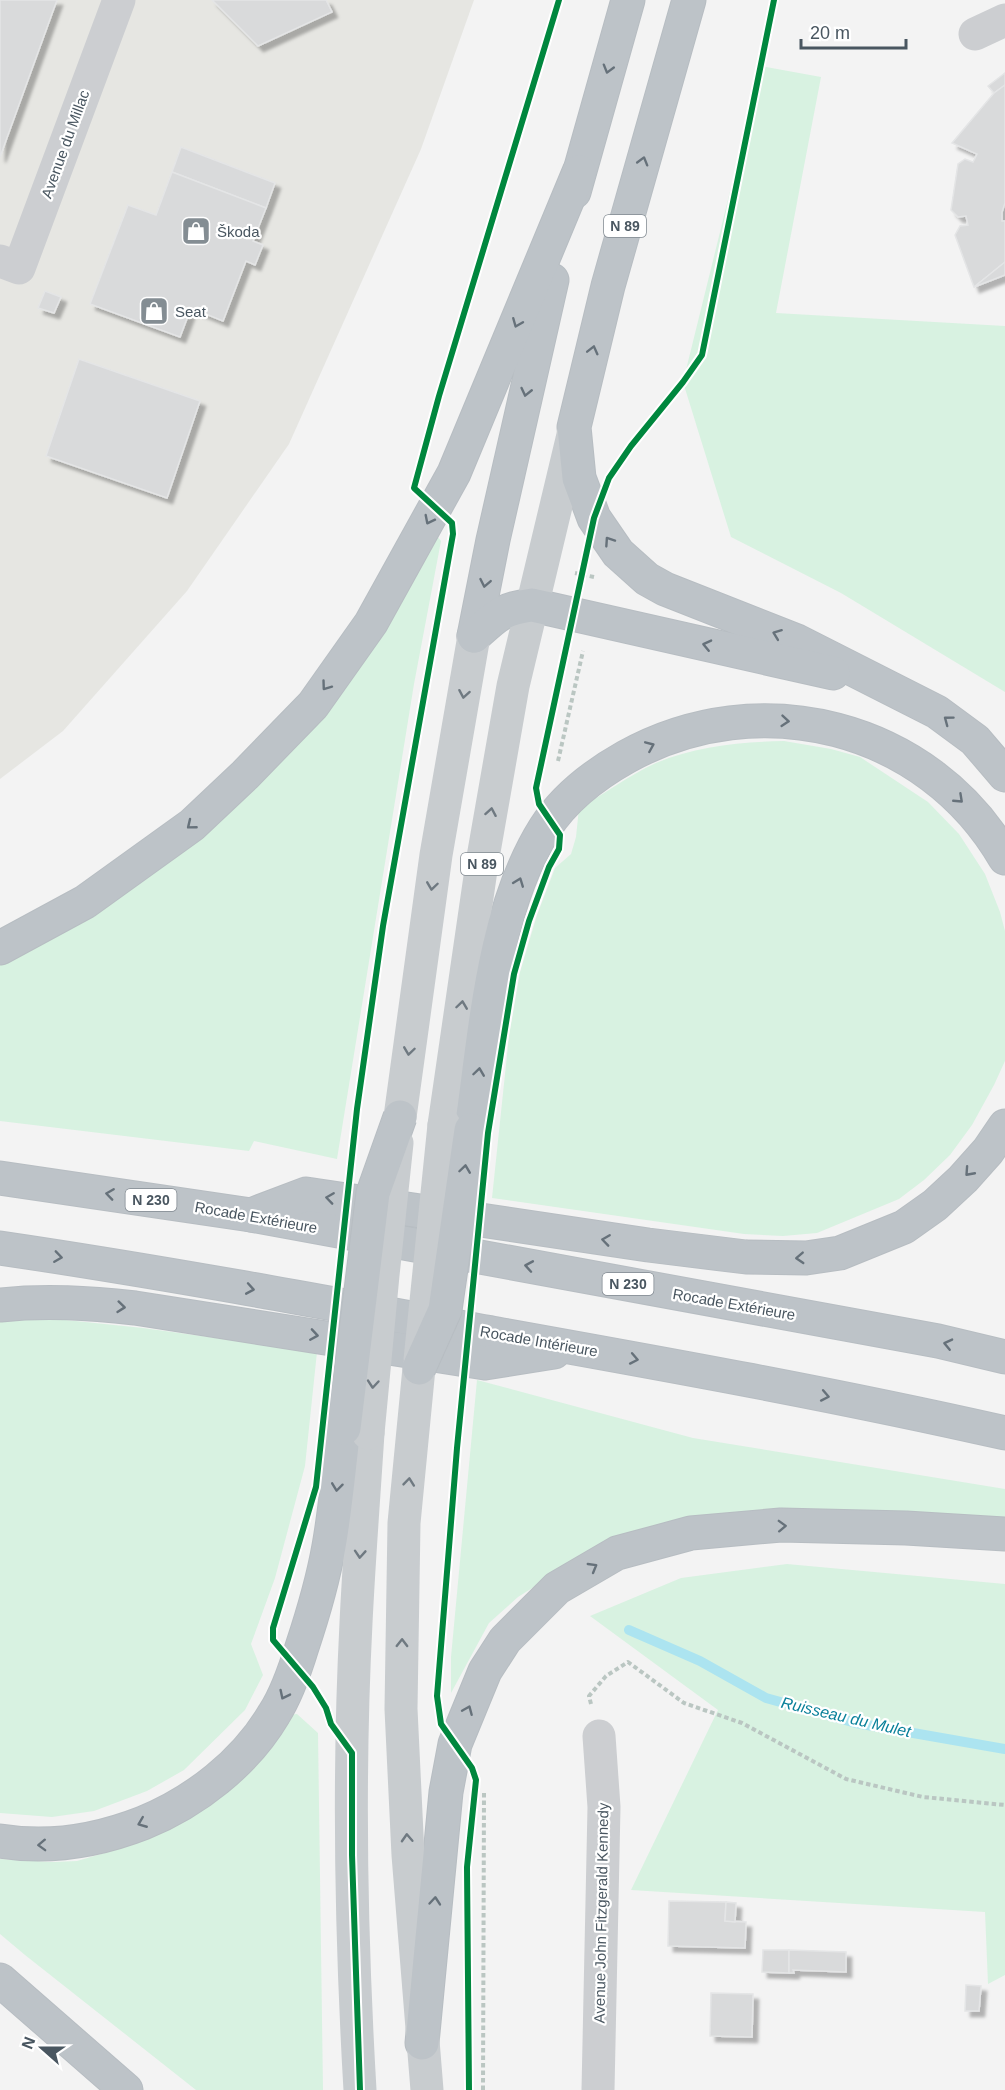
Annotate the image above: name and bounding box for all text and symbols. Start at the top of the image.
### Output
scale bar [801,12,906,50]
text: 20 m [810,23,850,43]
one-way arrow [603,63,615,74]
street label: Avenue du Millac [38,87,93,200]
one-way arrow [636,157,648,167]
shop icon: Škoda [180,215,212,247]
road number: N 89 [604,215,646,237]
place label: Škoda [217,223,260,240]
shop icon: Seat [138,295,170,327]
place label: Seat [175,303,207,320]
one-way arrow [512,317,524,328]
one-way arrow [586,345,599,355]
one-way arrow [521,387,534,397]
one-way arrow [424,514,436,525]
one-way arrow [606,537,617,548]
one-way arrow [479,577,492,587]
one-way arrow [772,629,783,641]
one-way arrow [702,639,712,652]
one-way arrow [323,679,334,690]
one-way arrow [458,688,471,698]
one-way arrow [781,715,790,728]
one-way arrow [944,717,955,728]
one-way arrow [644,741,655,753]
one-way arrow [953,792,963,803]
one-way arrow [484,808,497,818]
one-way arrow [187,818,198,829]
road number: N 89 [461,853,503,875]
one-way arrow [512,877,524,888]
one-way arrow [426,882,438,891]
one-way arrow [455,1001,467,1010]
one-way arrow [403,1046,415,1055]
one-way arrow [473,1068,485,1077]
one-way arrow [459,1165,471,1174]
one-way arrow [965,1165,976,1176]
one-way arrow [106,1188,115,1200]
road number: N 230 [126,1189,176,1211]
one-way arrow [326,1193,335,1205]
street label: Rocade Extérieure [193,1198,319,1236]
one-way arrow [602,1234,611,1247]
one-way arrow [53,1250,63,1262]
one-way arrow [796,1252,805,1265]
one-way arrow [524,1260,534,1273]
road number: N 230 [602,1273,654,1295]
one-way arrow [245,1282,255,1295]
street label: Rocade Extérieure [671,1285,797,1323]
one-way arrow [117,1300,126,1312]
street label: Rocade Intérieure [479,1322,599,1360]
one-way arrow [309,1329,319,1341]
one-way arrow [943,1338,953,1351]
one-way arrow [628,1352,638,1365]
one-way arrow [367,1380,380,1389]
one-way arrow [820,1389,830,1402]
one-way arrow [402,1477,414,1486]
one-way arrow [331,1482,344,1491]
one-way arrow [777,1520,786,1532]
one-way arrow [354,1550,367,1559]
one-way arrow [587,1563,597,1574]
one-way arrow [396,1639,409,1648]
one-way arrow [279,1688,291,1699]
water label: Ruisseau du Mulet [780,1694,913,1740]
one-way arrow [461,1705,473,1716]
street label: Avenue John Fitzgerald Kennedy [591,1802,611,2023]
one-way arrow [138,1816,149,1828]
one-way arrow [401,1833,414,1842]
one-way arrow [38,1838,47,1851]
one-way arrow [428,1897,441,1906]
north arrow [12,2018,72,2078]
text: N [18,2034,38,2051]

